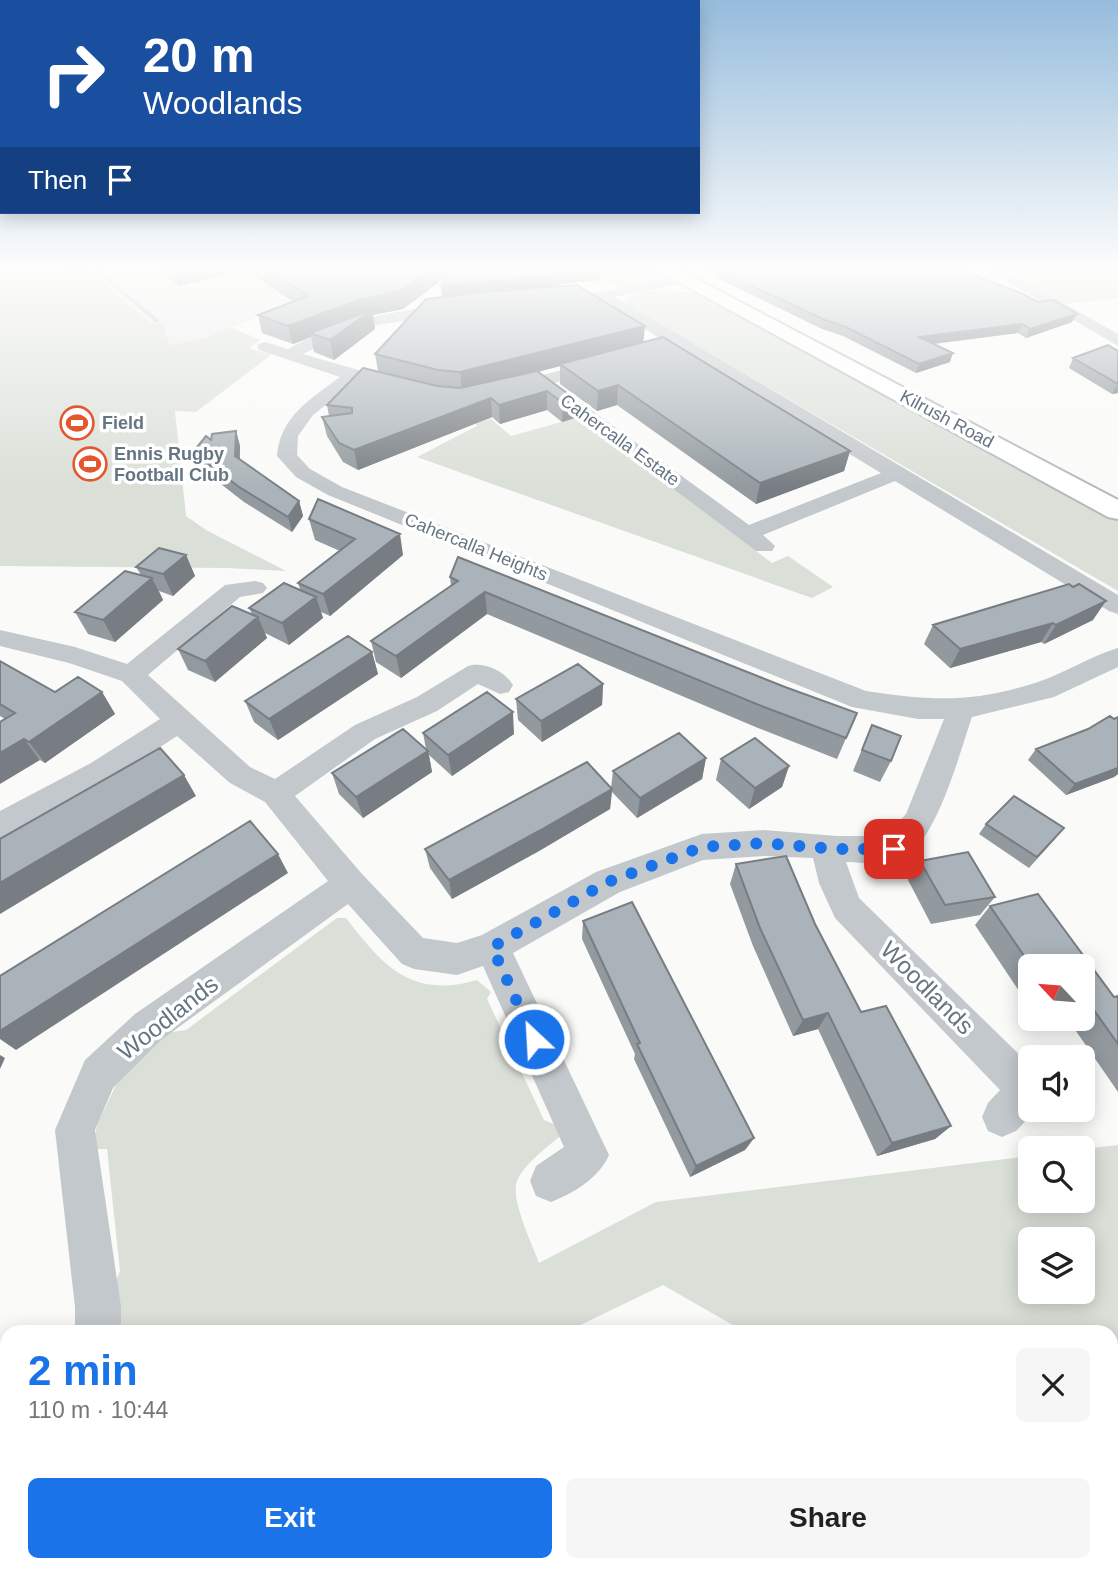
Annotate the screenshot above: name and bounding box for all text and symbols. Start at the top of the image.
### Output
icon: right [28,28,119,119]
text: 20 m [143,28,255,82]
text: Woodlands [143,85,303,121]
icon: arrive [101,161,139,199]
text: Then [28,165,87,195]
street label: Kilrush Road [897,386,997,452]
street label: Cahercalla Estate [557,390,683,490]
sports icon: Field [58,404,96,442]
place label: Field [102,413,144,433]
place label: Ennis Rugby Football Club [114,444,229,485]
sports icon: Ennis Rugby Football Club [71,445,109,483]
street label: Cahercalla Heights [402,509,550,585]
pin [864,819,924,879]
icon: arrive [875,830,913,868]
street label: Woodlands [876,936,979,1039]
north arrow [1018,954,1096,1031]
map controls [1018,954,1095,1304]
street label: Woodlands [112,970,223,1065]
position arrow [497,1002,571,1076]
button: sound [1018,1045,1095,1122]
button: search [1018,1136,1095,1213]
button: layers [1018,1227,1095,1304]
text: 2 min [28,1347,138,1394]
button: close [1016,1348,1090,1422]
text: 110 m · 10:44 [28,1397,168,1423]
button: Exit [28,1478,552,1558]
button: Share [566,1478,1090,1558]

